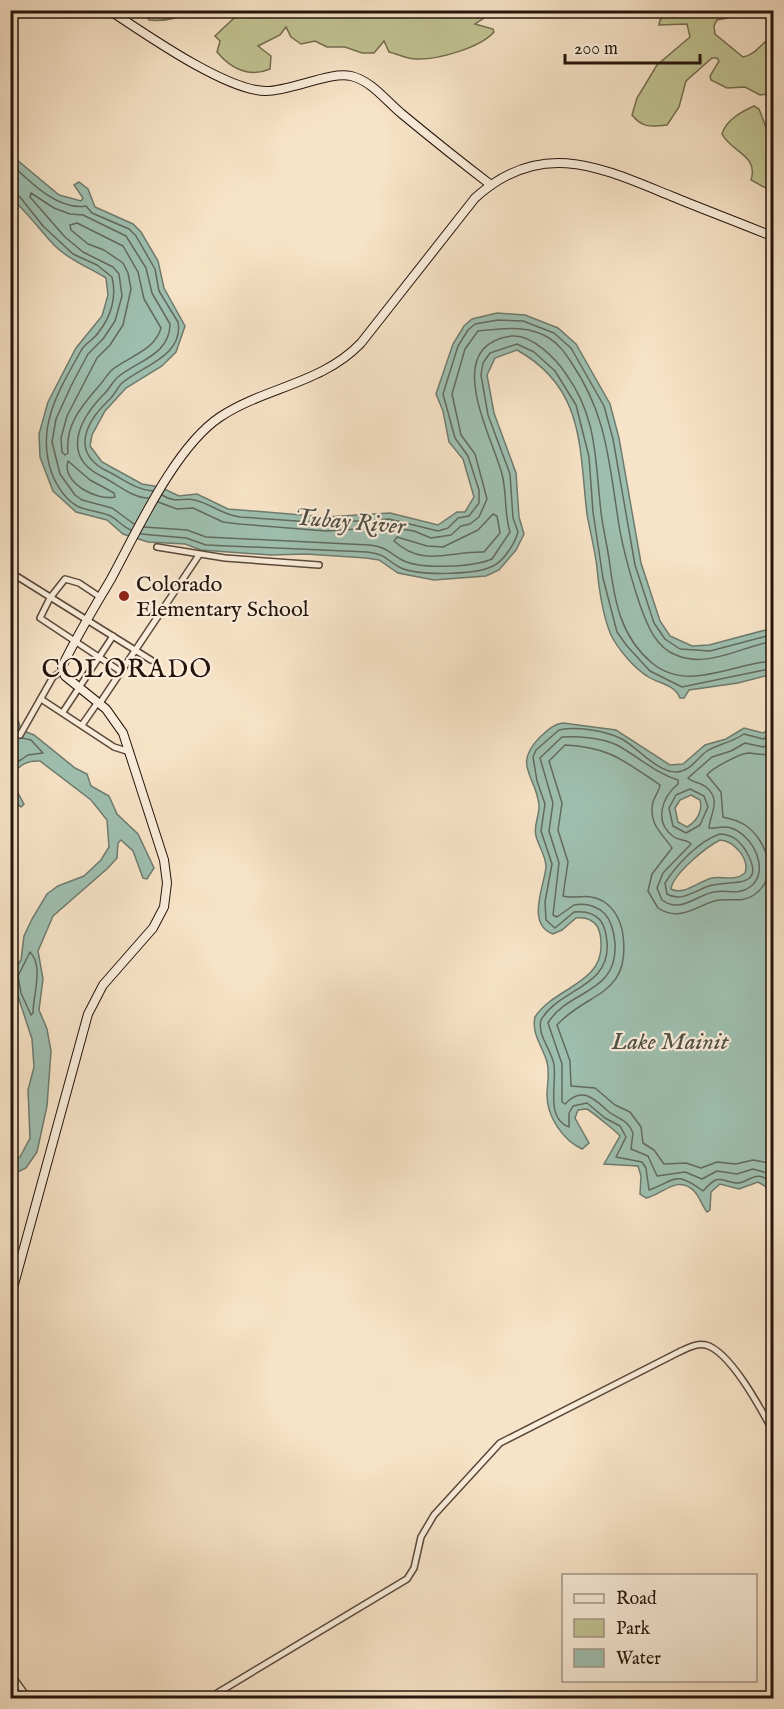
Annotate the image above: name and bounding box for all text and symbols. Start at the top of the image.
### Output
scale bar [565,27,700,65]
text: 200 m [574,38,618,61]
water label: Tubay River [293,502,408,543]
place label: Colorado Elementary School [136,571,309,624]
marker: Colorado Elementary School [117,589,131,603]
district label: COLORADO [41,653,213,686]
water label: Lake Mainit [611,1027,730,1058]
legend [562,1574,757,1682]
text: Road [616,1588,657,1611]
text: Park [616,1618,651,1641]
text: Water [616,1648,661,1671]

